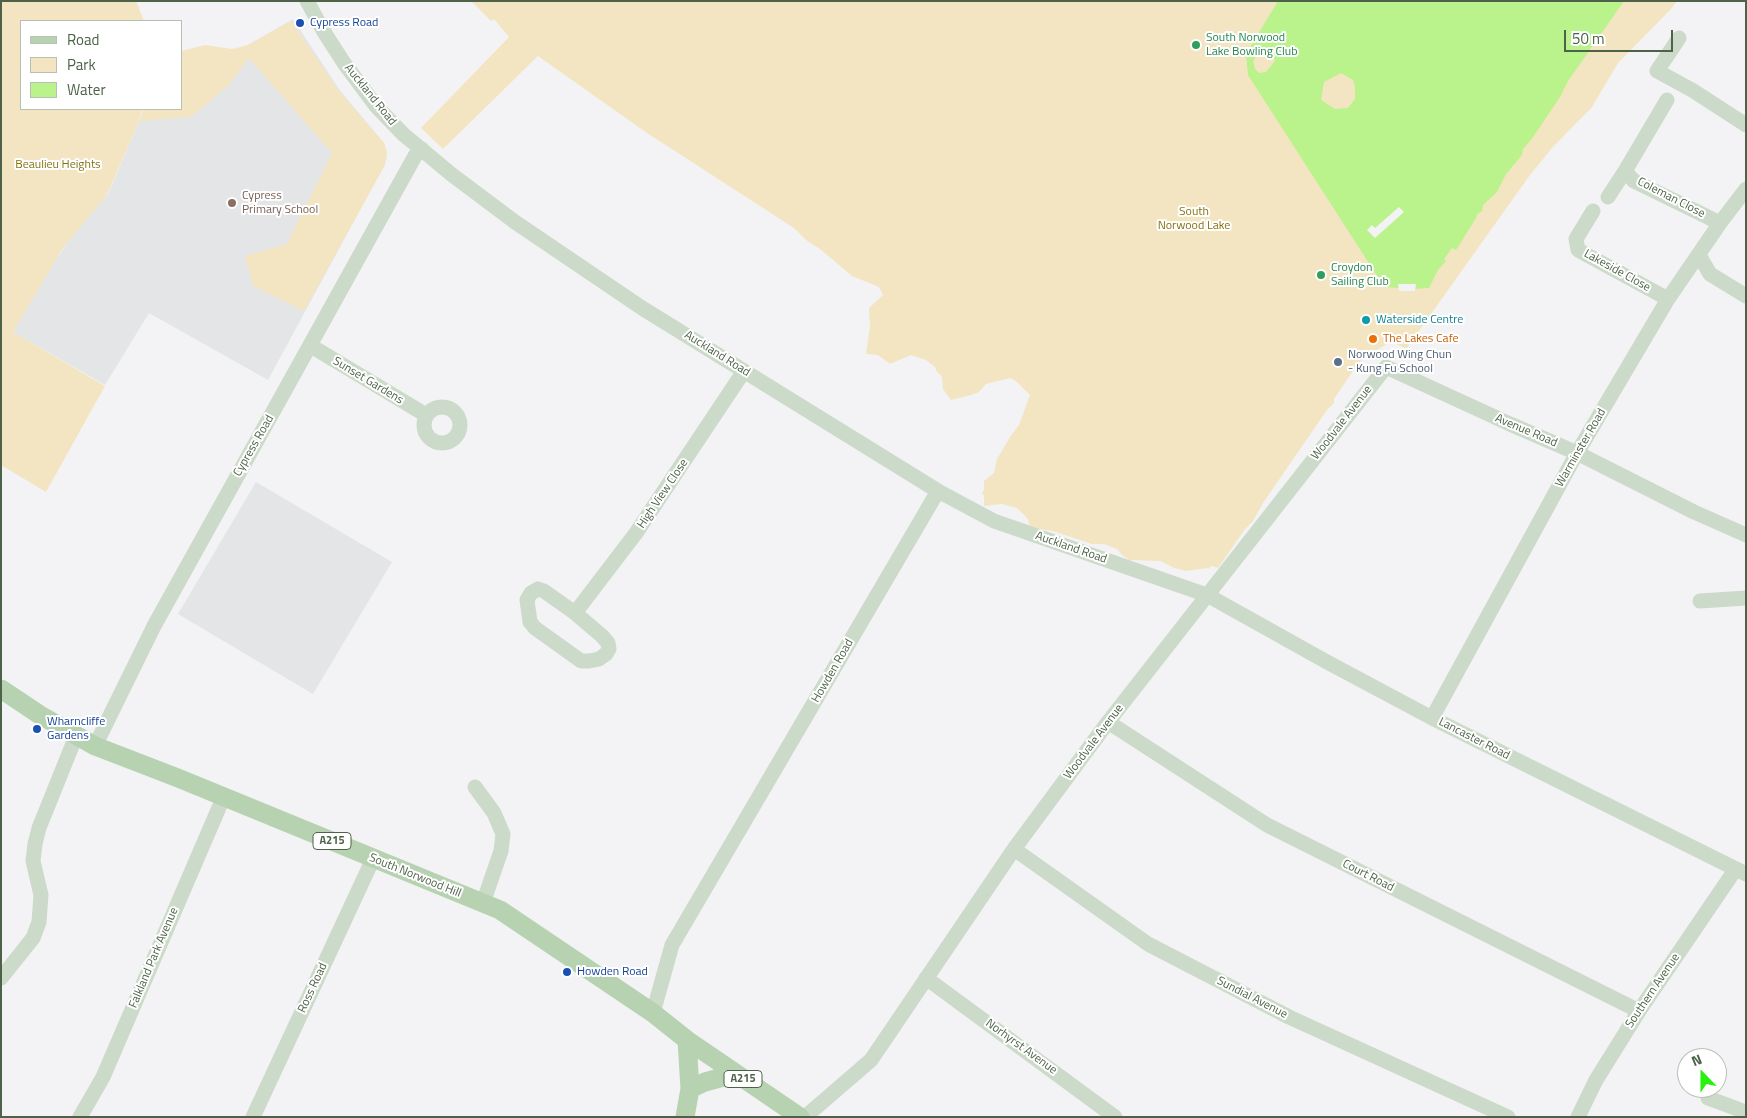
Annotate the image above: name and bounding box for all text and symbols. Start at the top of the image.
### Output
place label: Cypress Road [310,16,378,30]
marker: Cypress Road [294,17,306,29]
legend [20,20,182,110]
scale bar [1567,20,1676,52]
text: 50 m [1572,27,1605,50]
text: Road [67,28,99,51]
place label: South Norwood Lake Bowling Club [1206,31,1297,59]
marker: South Norwood Lake Bowling Club [1190,39,1202,51]
text: Park [67,53,96,76]
street label: Auckland Road [341,61,399,129]
text: Water [67,78,106,101]
park label: Beaulieu Heights [15,158,101,172]
street label: Coleman Close [1635,175,1707,221]
place label: Cypress Primary School [242,189,318,217]
marker: Cypress Primary School [226,197,238,209]
park label: South Norwood Lake [1158,205,1230,233]
street label: Lakeside Close [1581,247,1653,295]
place label: Croydon Sailing Club [1331,261,1389,289]
marker: Croydon Sailing Club [1315,269,1327,281]
place label: Waterside Centre [1376,313,1463,327]
marker: Waterside Centre [1360,314,1372,326]
street label: Auckland Road [682,328,752,380]
place label: The Lakes Cafe [1383,332,1459,346]
marker: The Lakes Cafe [1367,333,1379,345]
place label: Norwood Wing Chun - Kung Fu School [1348,348,1452,376]
street label: Sunset Gardens [330,354,406,408]
marker: Norwood Wing Chun - Kung Fu School [1332,356,1344,368]
street label: Woodvale Avenue [1309,383,1375,463]
street label: Warminster Road [1553,406,1609,490]
street label: Avenue Road [1493,411,1559,451]
street label: Cypress Road [231,413,277,479]
street label: High View Close [634,457,692,531]
street label: Auckland Road [1033,529,1109,567]
street label: Howden Road [809,637,857,705]
street label: Woodvale Avenue [1061,702,1127,782]
place label: Wharncliffe Gardens [47,715,105,743]
street label: Lancaster Road [1436,715,1512,763]
marker: Wharncliffe Gardens [31,723,43,735]
road number: A215 [313,832,351,849]
street label: South Norwood Hill [367,851,463,901]
street label: Court Road [1340,857,1396,895]
street label: Falkland Park Avenue [126,906,182,1010]
street label: Southern Avenue [1623,951,1683,1031]
street label: Ross Road [295,961,331,1015]
place label: Howden Road [577,965,648,979]
marker: Howden Road [561,966,573,978]
street label: Sundial Avenue [1214,974,1290,1022]
street label: Norhyrst Avenue [982,1016,1060,1078]
north arrow [1677,1048,1727,1098]
text: N [1688,1048,1705,1071]
road number: A215 [724,1070,762,1088]

